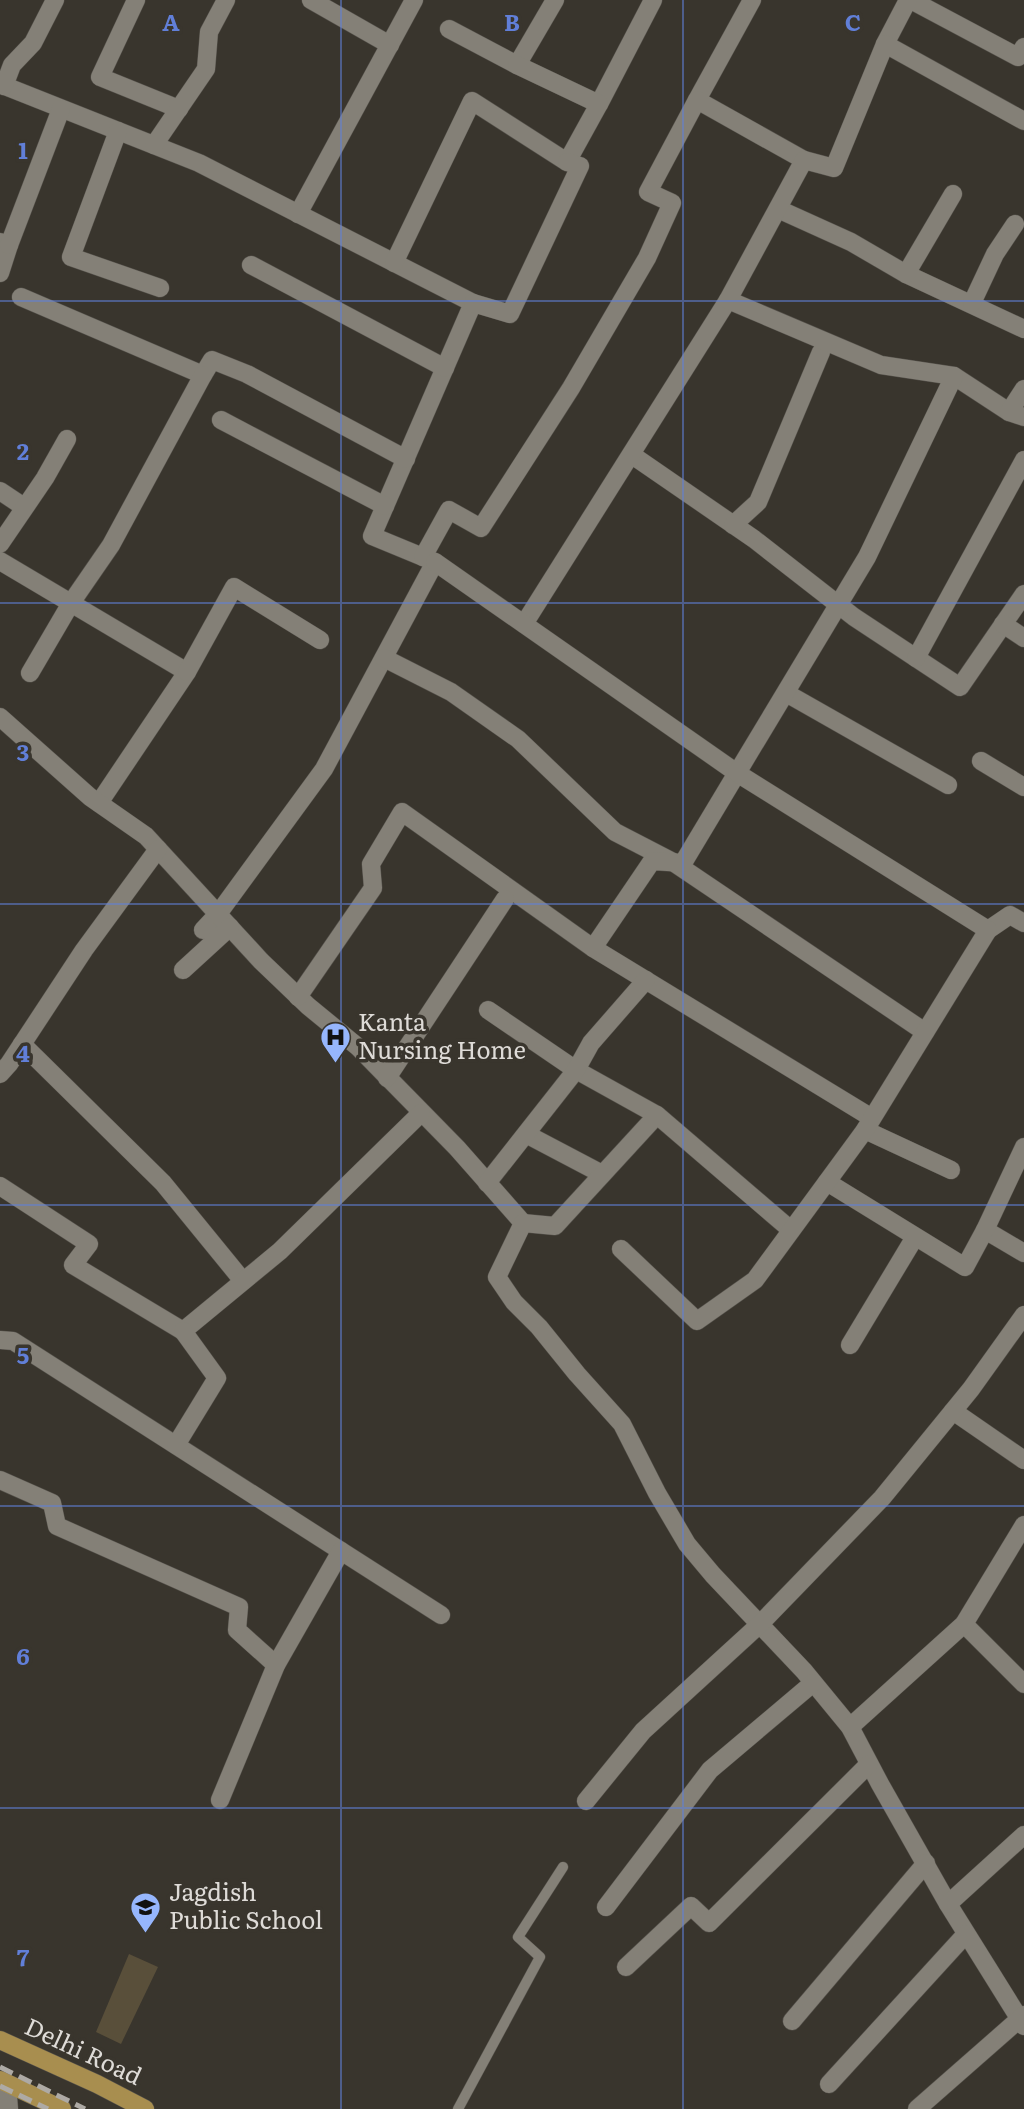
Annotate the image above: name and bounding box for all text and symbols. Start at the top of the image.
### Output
text: A [162,4,180,38]
text: B [504,4,520,38]
text: C [845,4,861,38]
text: 1 [18,132,28,166]
text: 2 [17,433,29,467]
text: 3 [17,734,29,768]
place label: Kanta Nursing Home [358,1003,526,1066]
hospital icon: Kanta Nursing Home [318,1020,352,1064]
text: 4 [16,1035,30,1069]
text: 5 [17,1337,29,1371]
text: 6 [16,1638,30,1672]
place label: Jagdish Public School [169,1873,323,1936]
school or university icon: Jagdish Public School [129,1890,163,1934]
text: 7 [17,1939,30,1973]
street label: Delhi Road [20,2007,149,2092]

